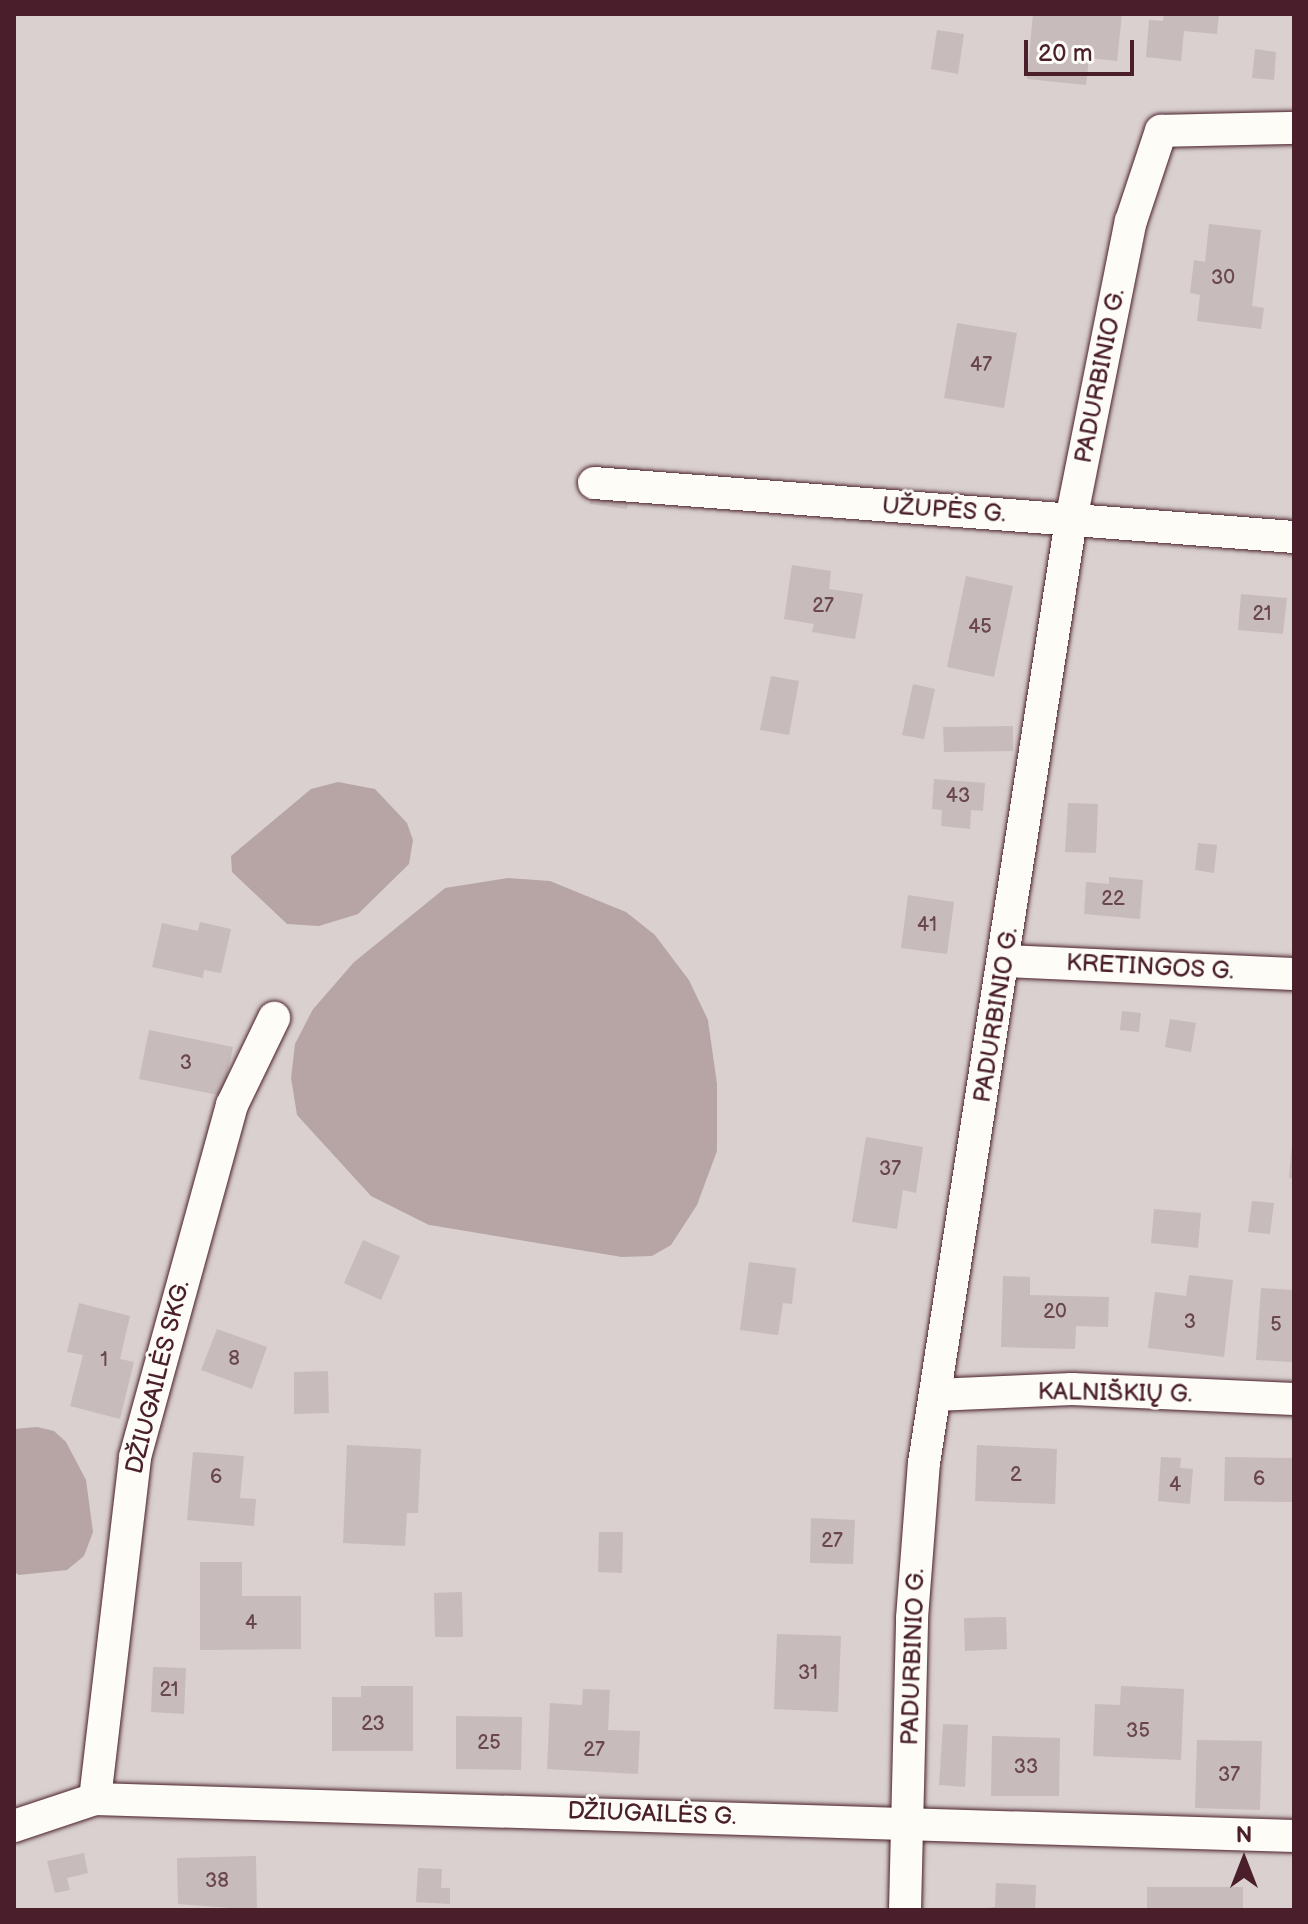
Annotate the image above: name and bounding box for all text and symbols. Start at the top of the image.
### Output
scale bar [1028,24,1138,74]
text: 20 m [1038,39,1093,68]
house number: 30 [1211,266,1235,290]
street label: PADURBINIO G. [1069,286,1131,466]
house number: 47 [970,353,992,377]
street label: UŽUPĖS G. [881,491,1007,529]
house number: 27 [812,594,834,618]
house number: 21 [1252,602,1272,626]
house number: 45 [968,615,992,639]
house number: 43 [946,784,970,808]
house number: 22 [1101,887,1125,911]
house number: 41 [917,913,937,937]
street label: PADURBINIO G. [968,925,1024,1105]
street label: KRETINGOS G. [1065,948,1235,986]
house number: 3 [180,1051,192,1075]
house number: 37 [879,1157,901,1181]
street label: DŽIUGAILĖS SKG. [120,1277,196,1477]
house number: 20 [1043,1300,1067,1324]
house number: 3 [1184,1310,1196,1334]
house number: 5 [1270,1313,1282,1337]
house number: 8 [228,1347,240,1371]
house number: 1 [100,1348,108,1372]
street label: KALNIŠKIŲ G. [1037,1377,1193,1409]
house number: 2 [1010,1463,1022,1487]
house number: 6 [210,1465,222,1489]
house number: 6 [1253,1467,1265,1491]
house number: 4 [1169,1473,1181,1497]
house number: 27 [821,1529,843,1553]
street label: PADURBINIO G. [896,1568,930,1746]
house number: 4 [245,1611,257,1635]
house number: 31 [798,1661,818,1685]
house number: 21 [159,1678,179,1702]
house number: 23 [361,1712,385,1736]
house number: 35 [1126,1719,1150,1743]
house number: 25 [477,1731,501,1755]
house number: 27 [583,1738,605,1762]
house number: 33 [1014,1755,1038,1779]
house number: 37 [1218,1763,1240,1787]
street label: DŽIUGAILĖS G. [567,1797,737,1831]
north arrow [1204,1820,1284,1900]
text: N [1236,1822,1252,1849]
house number: 38 [205,1869,229,1893]

